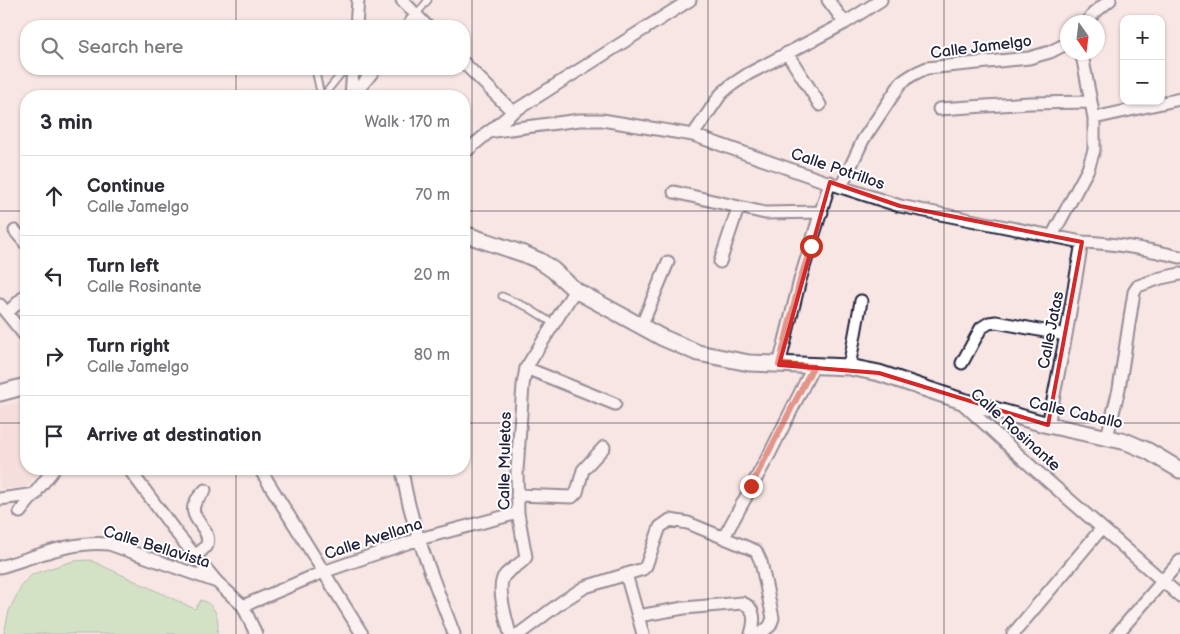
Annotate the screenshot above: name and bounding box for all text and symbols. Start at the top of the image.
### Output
north arrow [1060,15,1105,60]
map controls [1120,15,1165,105]
button: + [1120,15,1165,60]
search box [20,20,470,75]
street label: Calle Jamelgo [929,32,1033,63]
icon: search [38,34,66,62]
text: Search here [78,36,183,59]
button: − [1120,60,1165,105]
text: 3 min [40,110,93,135]
text: Walk · 170 m [364,113,450,132]
street label: Calle Potrillos [788,144,887,194]
text: Continue [87,175,165,198]
icon: ahead [40,182,68,210]
text: 70 m [415,186,450,205]
text: Calle Jamelgo [87,198,189,217]
route start [800,235,823,258]
text: Turn left [87,255,159,278]
icon: left [40,262,68,290]
text: 20 m [414,266,450,285]
text: Calle Rosinante [87,278,201,297]
street label: Calle Jatas [1035,290,1068,371]
text: Turn right [87,335,170,358]
icon: right [40,342,68,370]
text: 80 m [414,346,450,365]
text: Calle Jamelgo [87,358,189,377]
street label: Calle Rosinante [966,385,1064,476]
street label: Calle Caballo [1027,393,1125,434]
street label: Calle Muletos [495,412,516,510]
icon: arrive [40,422,68,450]
text: Arrive at destination [87,424,262,447]
route end [740,475,763,498]
street label: Calle Avellana [322,515,425,564]
street label: Calle Bellavista [101,522,212,573]

